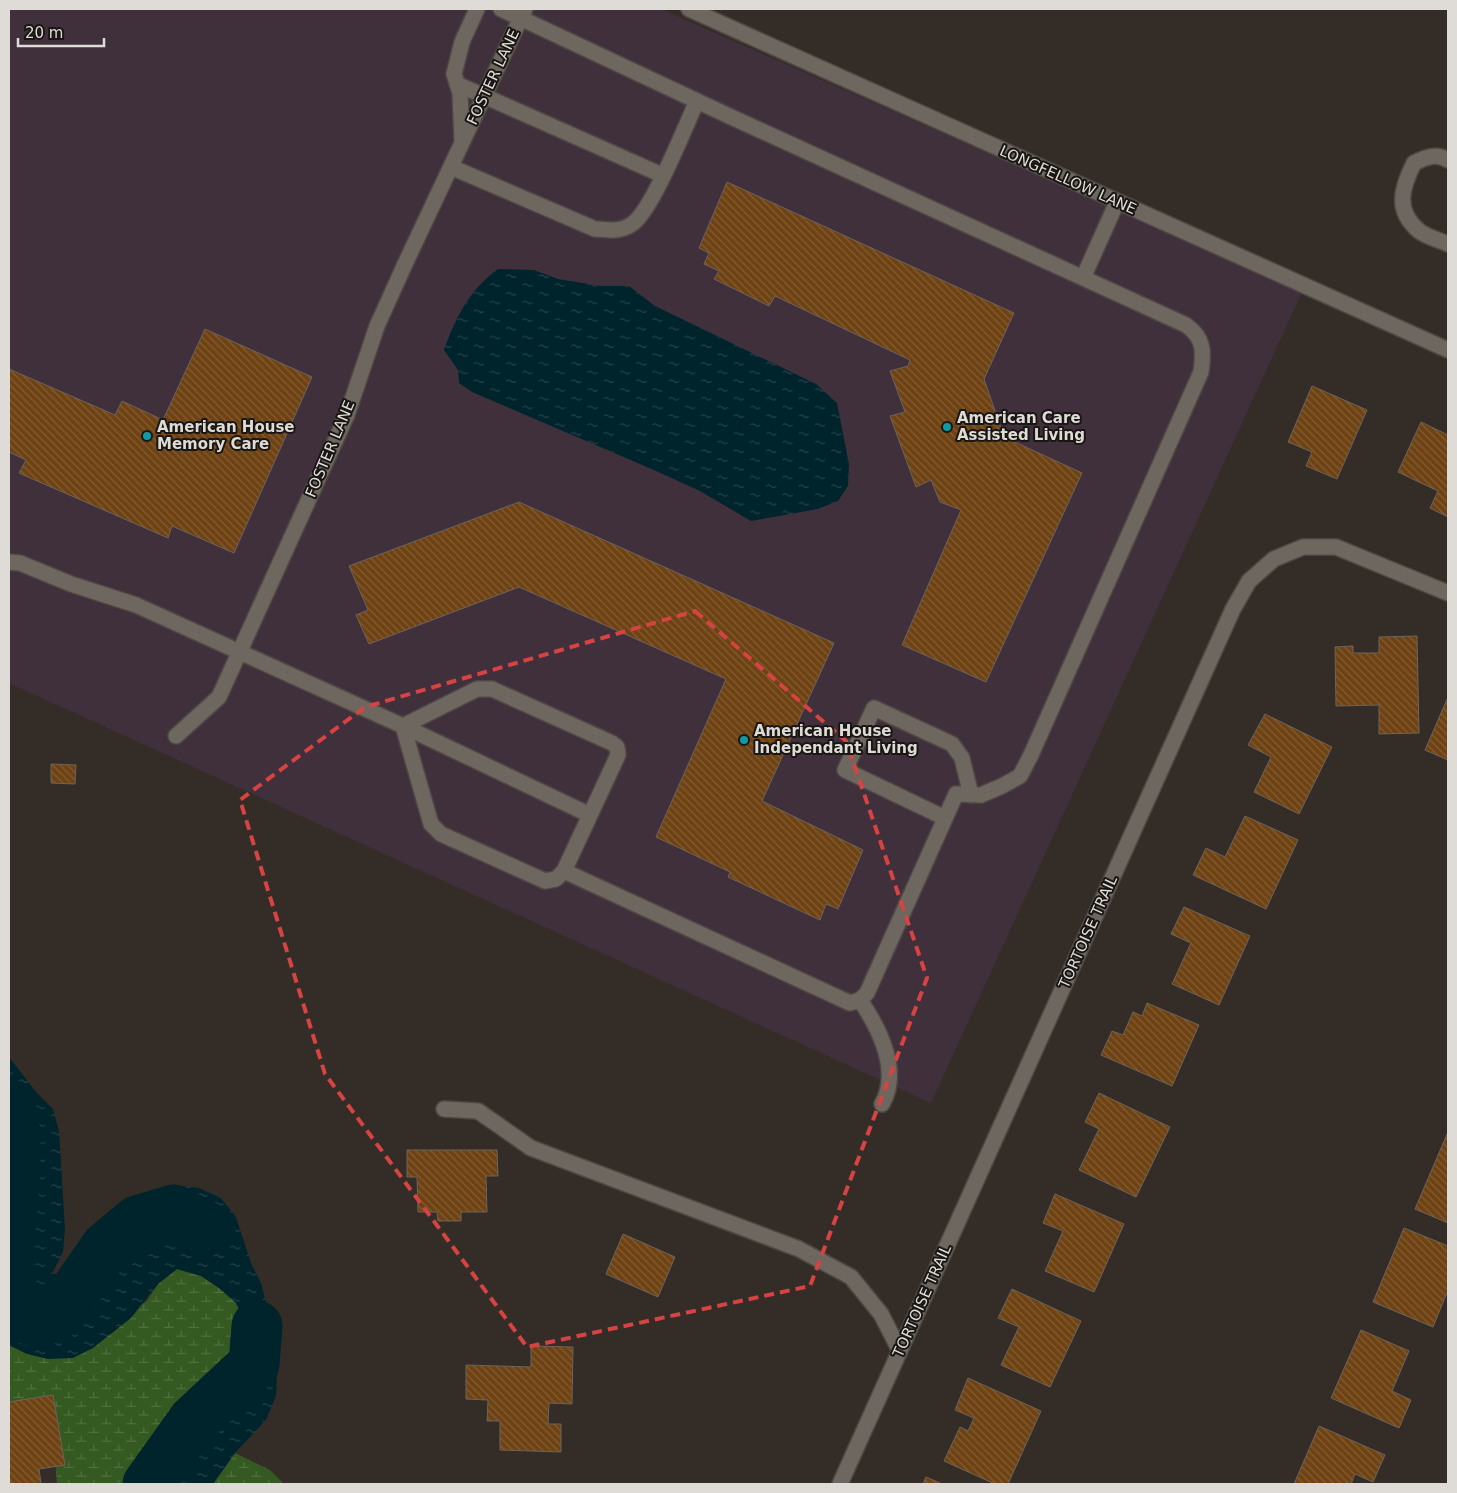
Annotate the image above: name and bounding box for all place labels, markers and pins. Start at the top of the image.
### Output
place label: American Care Assisted Living [957,409,1085,444]
place label: American House Memory Care [157,418,295,453]
marker: American Care Assisted Living [941,421,953,433]
marker: American House Memory Care [141,430,153,442]
place label: American House Independant Living [754,722,918,757]
marker: American House Independant Living [738,734,750,746]

